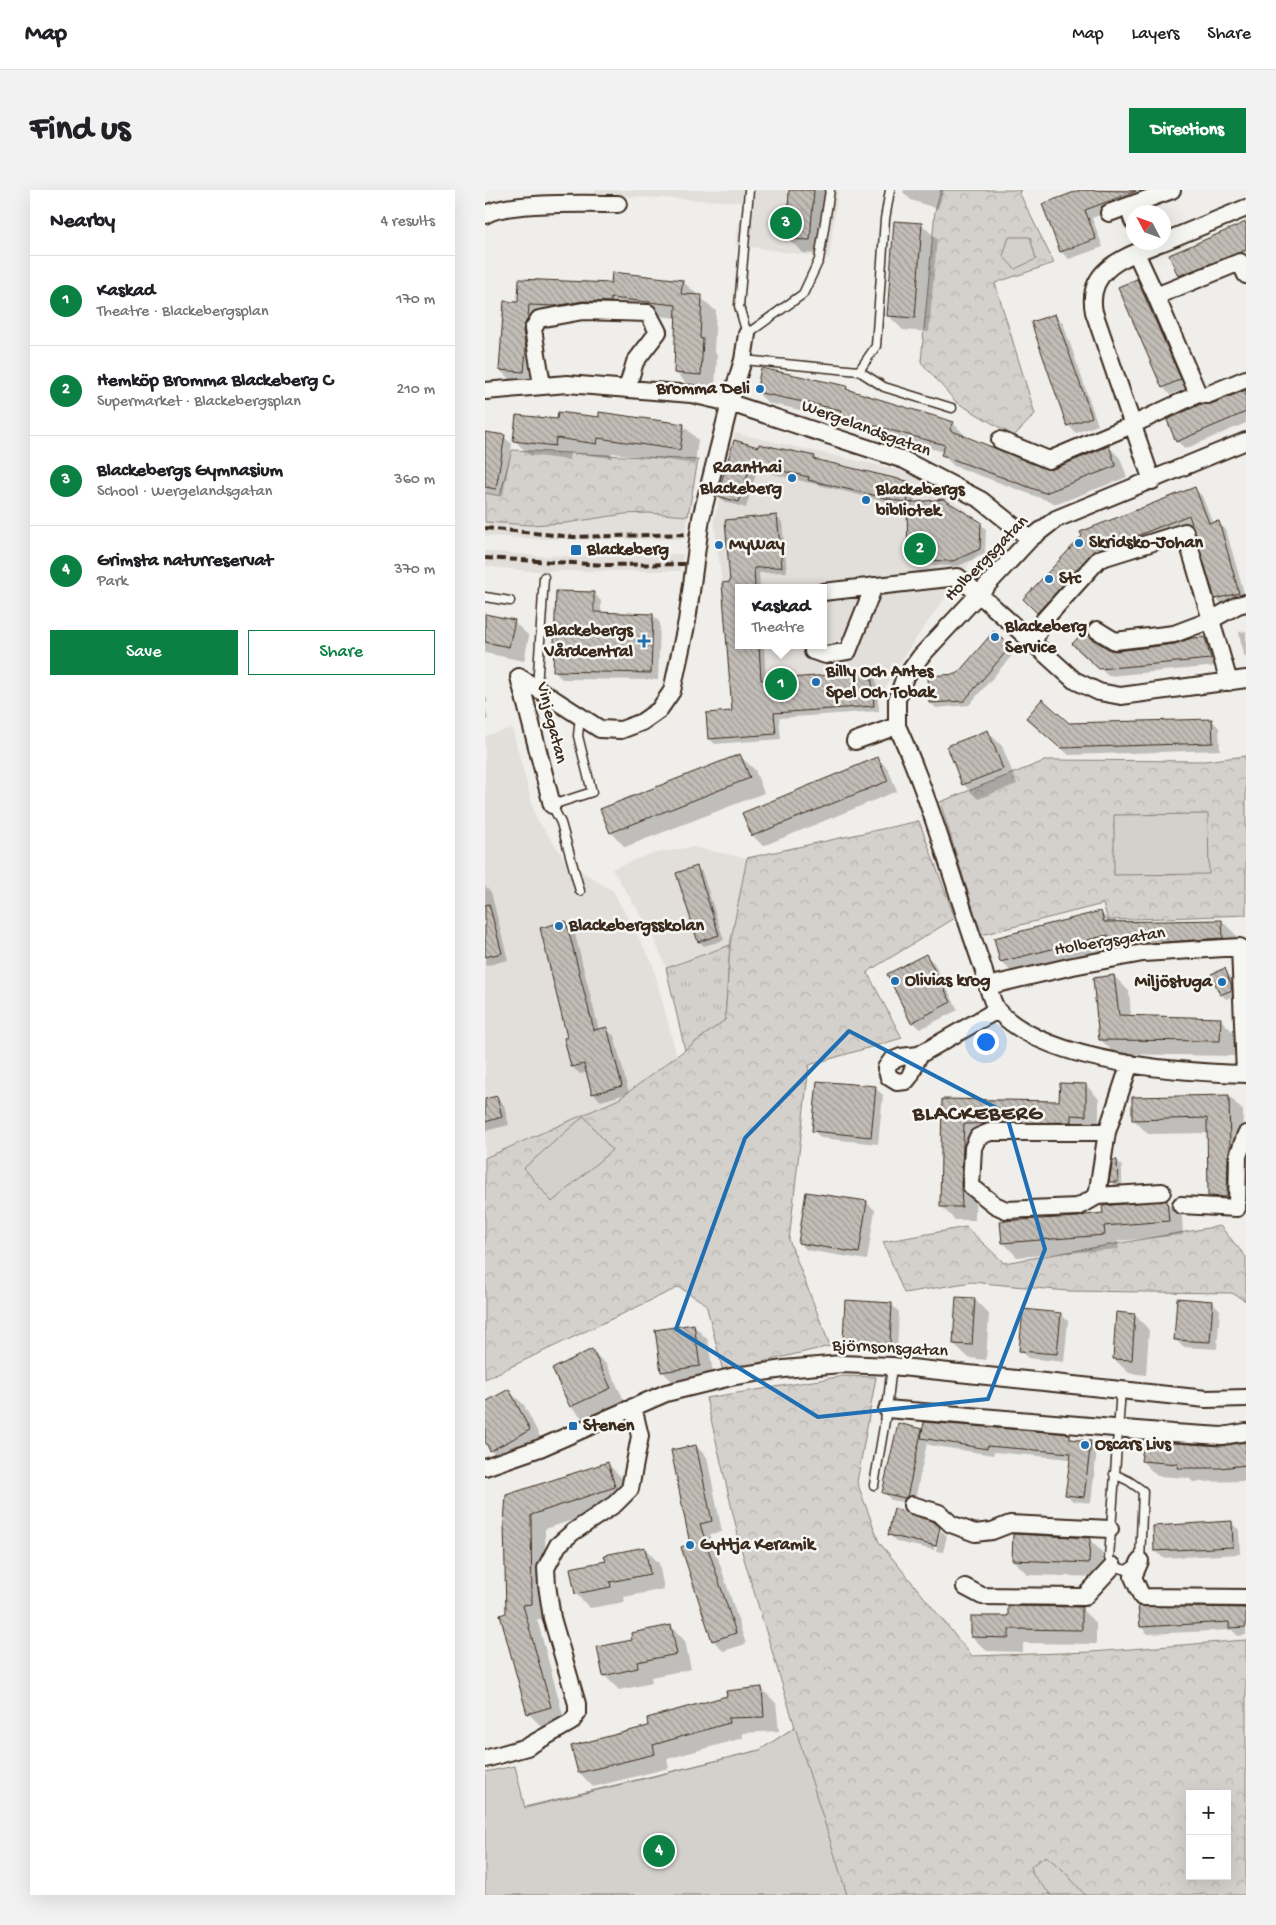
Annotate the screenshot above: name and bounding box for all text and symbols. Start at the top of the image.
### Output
text: Map [25,20,67,49]
text: Map [1072,24,1104,45]
text: Layers [1132,24,1179,45]
text: Share [1207,24,1251,45]
button: Directions [1129,108,1246,153]
text: Find us [30,110,130,151]
pin: 3 [770,204,802,242]
north arrow [1126,205,1171,250]
text: Nearby [50,210,115,235]
text: 4 results [380,213,435,232]
text: Kaskad [97,280,155,303]
text: 1 [63,291,69,310]
text: 170 m [396,291,435,310]
text: Theatre · Blackebergsplan [97,303,269,322]
text: Hemköp Bromma Blackeberg C [97,370,333,393]
place label: Bromma Deli [655,379,750,400]
text: 2 [62,381,70,400]
text: 210 m [396,381,435,400]
marker: Bromma Deli [754,383,766,395]
text: Supermarket · Blackebergsplan [97,393,301,412]
street label: Wergelandsgatan [798,396,934,462]
place label: Raanthai Blackeberg [699,458,782,500]
text: Blackebergs Gymnasium [97,460,283,483]
text: 3 [62,471,70,490]
text: 360 m [394,471,435,490]
marker: Raanthai Blackeberg [786,472,798,484]
place label: Blackebergs bibliotek [875,480,966,522]
text: School · Wergelandsgatan [97,483,272,502]
marker: Blackebergs bibliotek [860,494,872,506]
street label: Holbergsgatan [941,511,1034,606]
pin: 2 [904,530,936,568]
place label: Skridsko-Johan [1089,533,1203,554]
place label: MyWay [729,535,785,556]
marker: Skridsko-Johan [1073,537,1085,549]
marker: MyWay [713,539,725,551]
place label: Blackeberg [586,540,669,561]
marker: Blackeberg [569,543,583,557]
text: Grimsta naturreservat [97,550,273,573]
text: 4 [62,561,70,580]
text: 370 m [394,561,435,580]
place label: Stc [1059,569,1082,590]
text: Park [97,573,128,592]
marker: Stc [1043,573,1055,585]
popup [735,584,827,649]
text: Kaskad [752,596,810,619]
place label: Blackeberg Service [1004,617,1087,659]
text: Theatre [752,619,804,638]
place label: Blackebergs Vårdcentral [543,621,634,663]
button: Save [50,630,238,675]
button: Share [248,630,435,675]
marker: Blackeberg Service [989,631,1001,643]
marker: Blackebergs Vårdcentral [637,634,651,648]
place label: Billy Och Antes Spel Och Tobak [825,662,937,704]
pin: 1 [765,665,797,703]
marker: Billy Och Antes Spel Och Tobak [810,676,822,688]
street label: Vinjegatan [531,679,571,766]
place label: Blackebergsskolan [568,916,705,937]
marker: Blackebergsskolan [553,920,565,932]
street label: Holbergsgatan [1053,923,1167,961]
place label: Olivias krog [905,971,990,992]
place label: Miljöstuga [1134,972,1213,993]
marker: Olivias krog [889,975,901,987]
marker: Miljöstuga [1216,976,1228,988]
your location [973,1029,999,1055]
district label: BLACKEBERG [912,1102,1043,1128]
street label: Björnsonsgatan [831,1335,949,1363]
place label: Stenen [583,1416,635,1437]
marker: Stenen [567,1420,579,1432]
place label: Oscars Livs [1095,1435,1172,1456]
marker: Oscars Livs [1079,1439,1091,1451]
place label: Gyttja Keramik [700,1535,817,1556]
marker: Gyttja Keramik [684,1539,696,1551]
map controls [1186,1790,1231,1880]
button: + [1186,1790,1231,1835]
pin: 4 [643,1832,675,1870]
button: − [1186,1835,1231,1880]

